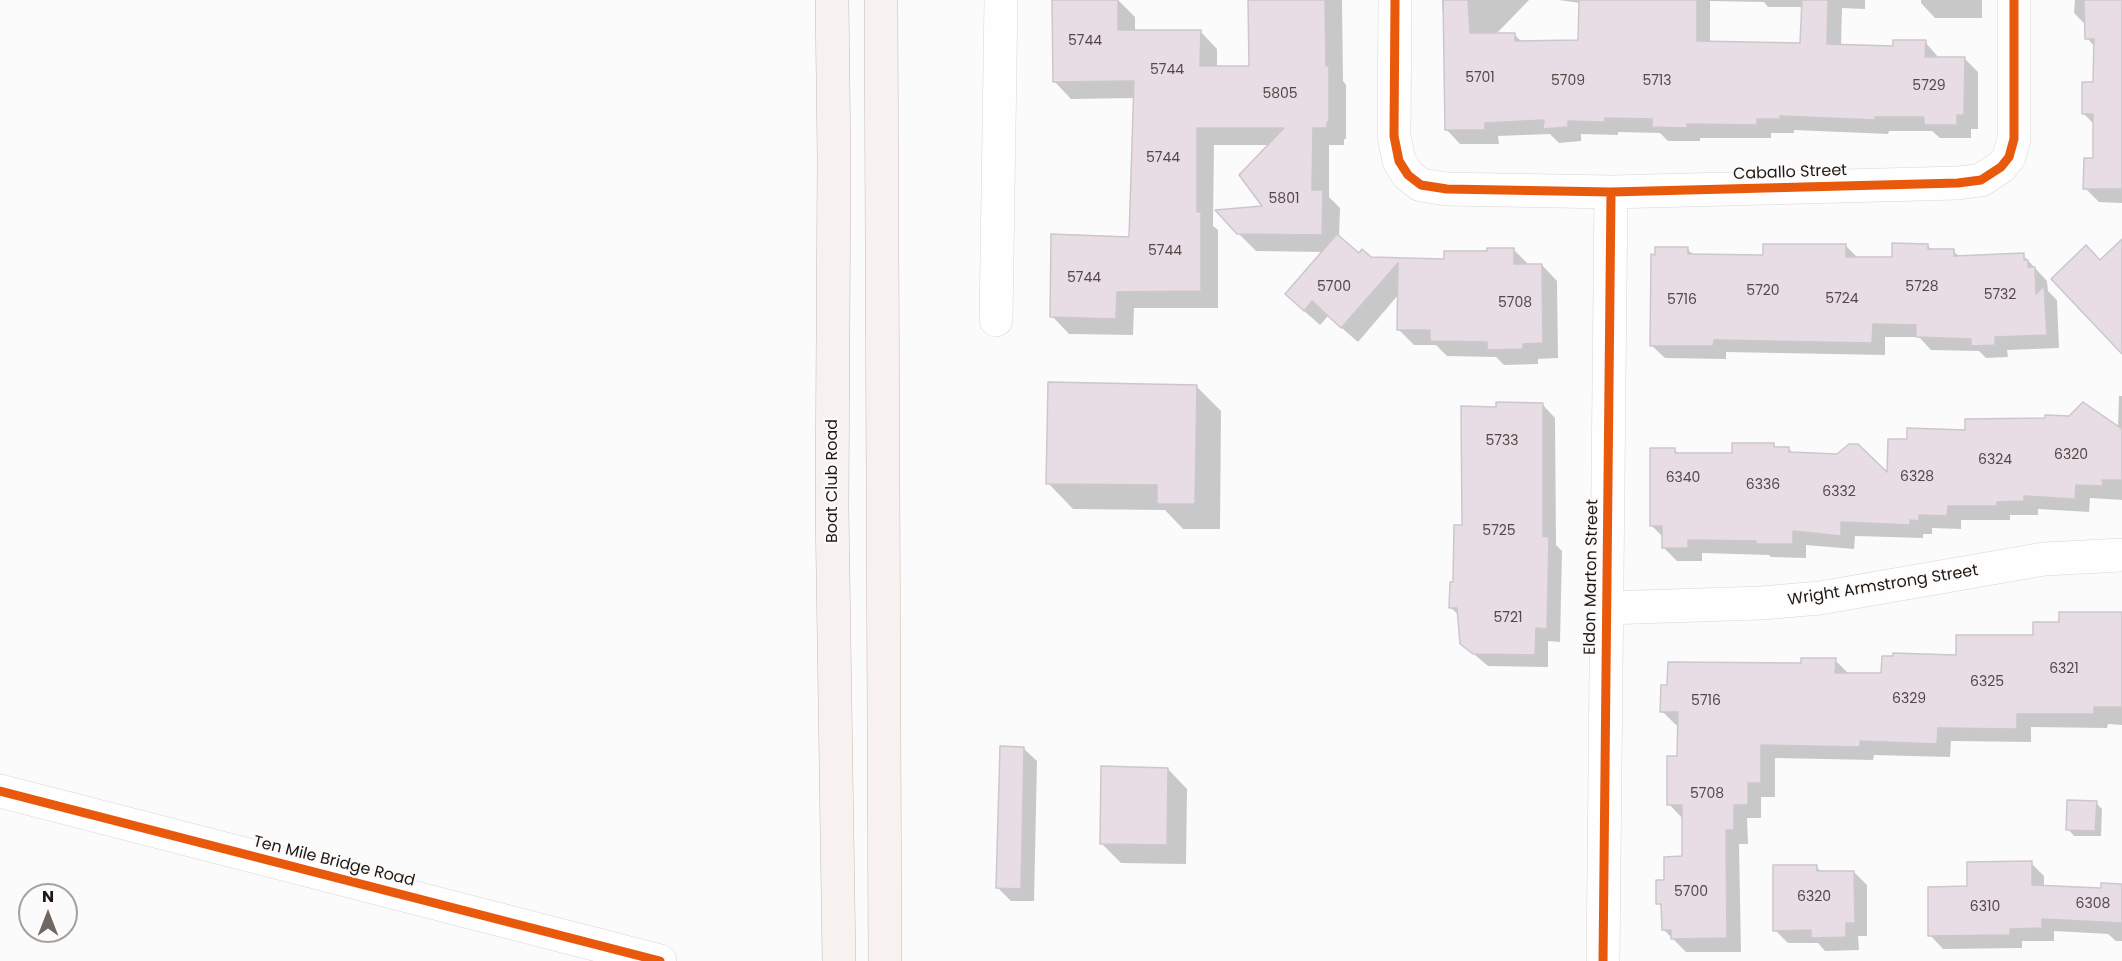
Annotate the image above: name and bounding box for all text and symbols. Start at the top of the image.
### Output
house number: 5744 [1068,33,1102,49]
house number: 5744 [1150,62,1184,78]
house number: 5701 [1465,70,1495,86]
house number: 5709 [1551,73,1585,89]
house number: 5713 [1642,73,1672,89]
house number: 5729 [1912,78,1946,94]
house number: 5805 [1262,86,1298,102]
house number: 5744 [1146,150,1180,166]
street label: Caballo Street [1733,161,1847,185]
house number: 5801 [1269,191,1299,207]
house number: 5744 [1148,243,1182,259]
house number: 5744 [1067,270,1101,286]
house number: 5700 [1317,279,1351,295]
house number: 5728 [1905,279,1939,295]
house number: 5720 [1746,283,1780,299]
house number: 5732 [1984,287,2016,303]
house number: 5724 [1825,291,1859,307]
house number: 5716 [1667,292,1697,308]
house number: 5708 [1498,295,1532,311]
street label: Boat Club Road [823,419,843,543]
house number: 5733 [1486,433,1518,449]
house number: 6320 [2054,447,2088,463]
house number: 6324 [1978,452,2012,468]
house number: 6328 [1900,469,1934,485]
house number: 6340 [1666,470,1700,486]
house number: 6336 [1746,477,1780,493]
house number: 6332 [1822,484,1856,500]
street label: Eldon Marton Street [1581,499,1603,655]
house number: 5725 [1482,523,1516,539]
street label: Wright Armstrong Street [1786,561,1980,611]
house number: 5721 [1494,610,1522,626]
house number: 6321 [2049,661,2079,677]
house number: 6325 [1970,674,2004,690]
house number: 6329 [1892,691,1926,707]
house number: 5716 [1691,693,1721,709]
house number: 5708 [1690,786,1724,802]
street label: Ten Mile Bridge Road [251,833,417,891]
north arrow [18,883,78,943]
house number: 5700 [1674,884,1708,900]
text: N [42,885,54,908]
house number: 6320 [1797,889,1831,905]
house number: 6308 [2076,896,2110,912]
house number: 6310 [1970,899,2000,915]

